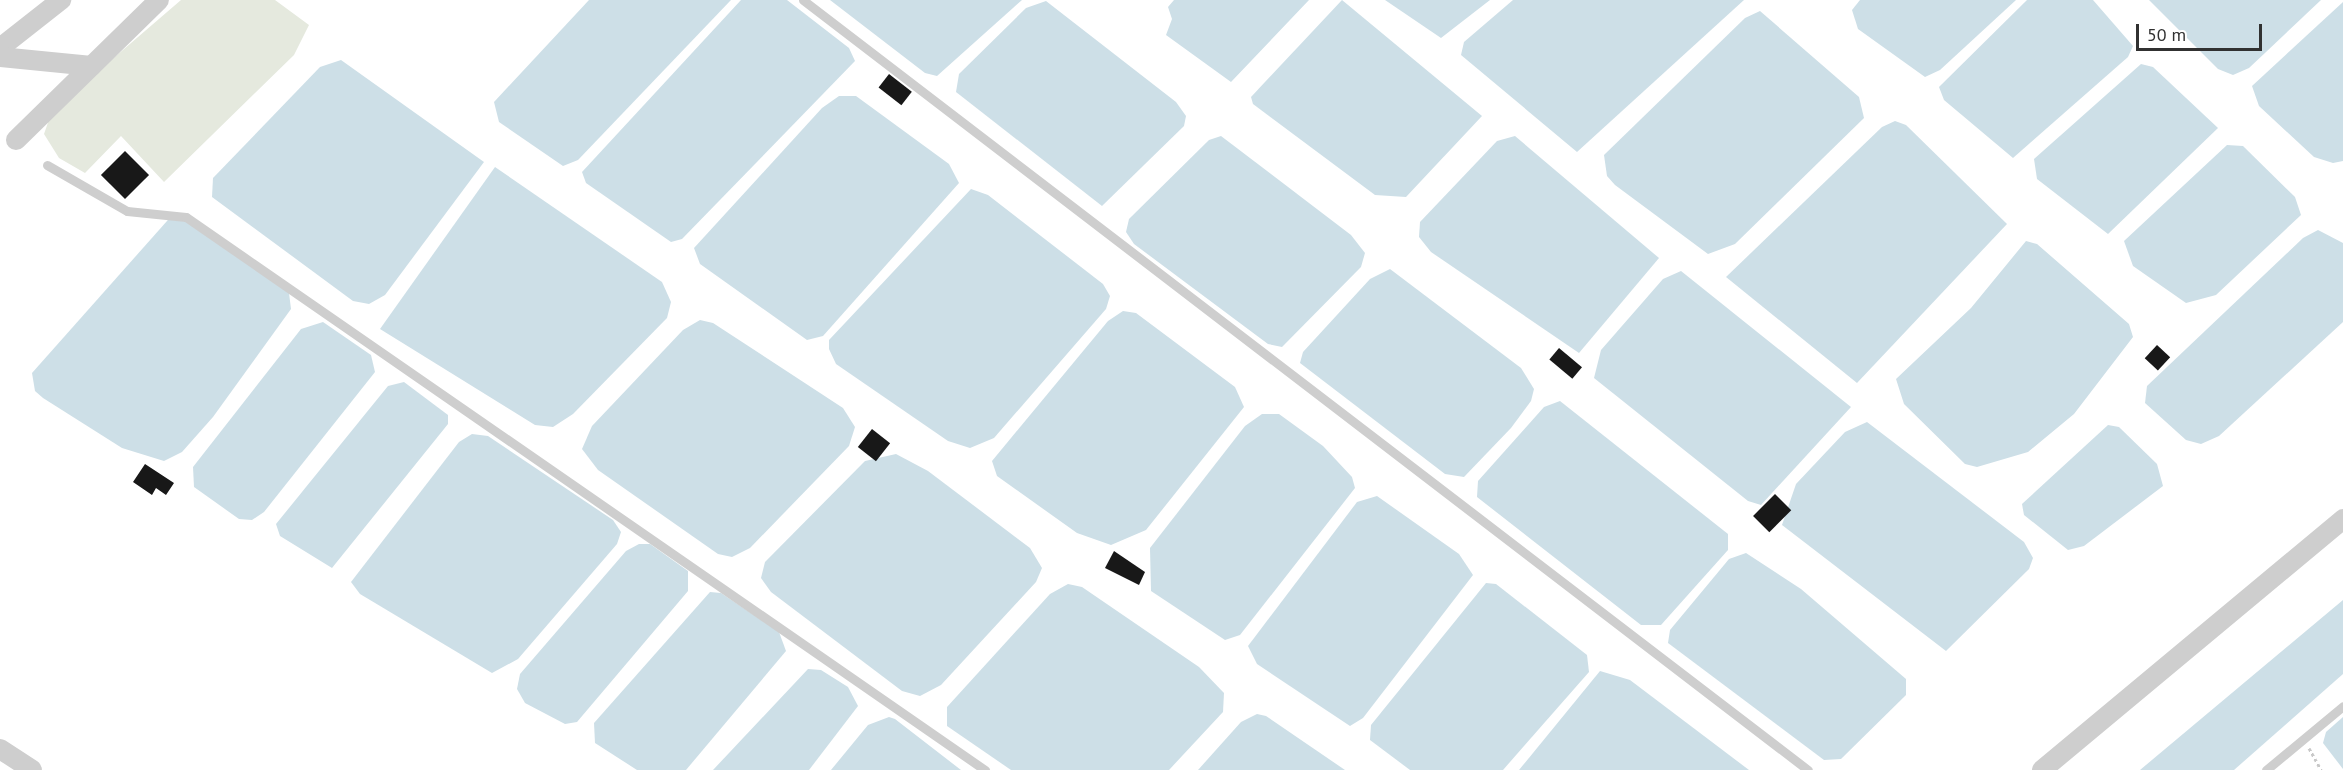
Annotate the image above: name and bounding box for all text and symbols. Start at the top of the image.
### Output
scale bar [2139,12,2265,50]
text: 50 m [2147,23,2186,46]

